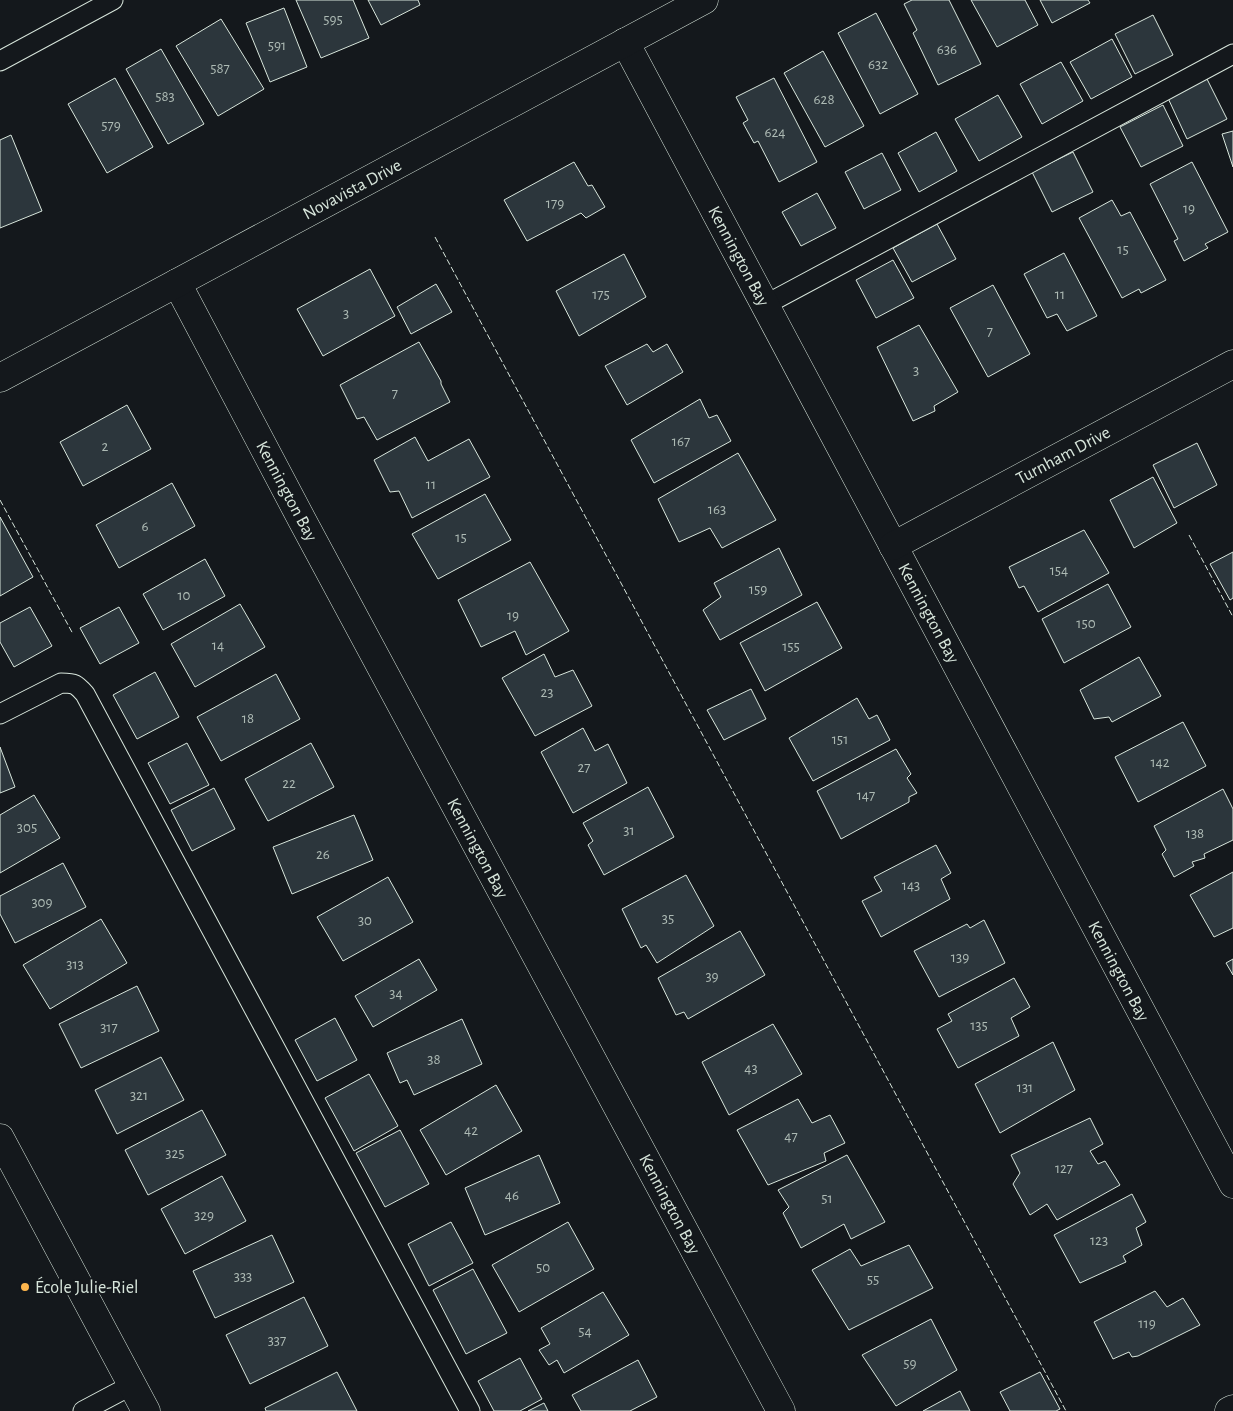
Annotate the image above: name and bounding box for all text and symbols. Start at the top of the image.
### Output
house number: 595 [323,12,343,27]
house number: 591 [268,38,286,53]
house number: 636 [937,42,957,57]
house number: 632 [868,57,888,72]
house number: 587 [210,61,230,76]
house number: 583 [155,89,175,104]
house number: 628 [814,92,835,107]
house number: 579 [101,118,121,133]
house number: 624 [764,125,786,140]
street label: Novavista Drive [300,156,405,223]
house number: 179 [546,196,564,211]
house number: 19 [1183,201,1195,216]
street label: Kennington Bay [704,204,772,310]
house number: 15 [1117,242,1129,257]
house number: 175 [592,287,610,302]
house number: 11 [1055,287,1065,302]
house number: 3 [343,306,349,321]
house number: 7 [987,324,993,339]
house number: 3 [913,363,919,378]
house number: 7 [392,386,398,401]
street label: Turnham Drive [1013,424,1114,488]
house number: 167 [672,434,690,449]
house number: 2 [102,439,109,454]
street label: Kennington Bay [252,439,320,545]
house number: 11 [426,477,436,492]
house number: 163 [708,502,726,517]
house number: 6 [141,519,149,534]
house number: 15 [455,530,467,545]
street label: Kennington Bay [894,561,962,667]
house number: 154 [1050,563,1068,578]
house number: 159 [749,582,767,597]
house number: 10 [177,588,191,603]
house number: 19 [507,608,519,623]
house number: 150 [1076,616,1096,631]
house number: 14 [212,638,224,653]
house number: 155 [782,639,800,654]
house number: 23 [540,685,554,700]
house number: 18 [242,711,254,726]
house number: 151 [832,732,848,747]
house number: 142 [1150,755,1170,770]
house number: 27 [577,760,591,775]
house number: 22 [282,776,296,791]
house number: 147 [857,788,875,803]
street label: Kennington Bay [443,796,511,902]
house number: 305 [17,820,37,835]
house number: 31 [623,823,635,838]
house number: 138 [1186,826,1204,841]
house number: 26 [316,847,330,862]
house number: 143 [902,878,920,893]
house number: 309 [31,895,53,910]
house number: 35 [662,911,674,926]
house number: 30 [358,913,372,928]
street label: Kennington Bay [1084,919,1152,1025]
house number: 139 [951,950,969,965]
house number: 313 [66,957,84,972]
house number: 39 [705,969,719,984]
house number: 34 [389,986,403,1001]
house number: 135 [970,1018,988,1033]
house number: 317 [100,1020,118,1035]
house number: 38 [427,1052,441,1067]
house number: 43 [744,1061,758,1076]
house number: 131 [1017,1080,1033,1095]
house number: 321 [130,1088,148,1103]
house number: 42 [464,1123,478,1138]
house number: 47 [784,1129,798,1144]
house number: 325 [165,1146,185,1161]
street label: Kennington Bay [635,1152,703,1258]
house number: 127 [1055,1161,1073,1176]
house number: 46 [505,1188,519,1203]
house number: 51 [821,1191,833,1206]
house number: 329 [194,1208,214,1223]
house number: 123 [1090,1233,1108,1248]
house number: 50 [536,1260,550,1275]
house number: 333 [234,1269,252,1284]
house number: 55 [867,1272,879,1287]
place label: École Julie-Riel [35,1276,138,1297]
marker: École Julie-Riel [19,1281,31,1293]
house number: 119 [1138,1316,1156,1331]
house number: 54 [578,1324,592,1339]
house number: 337 [268,1333,286,1348]
house number: 59 [903,1356,917,1371]

